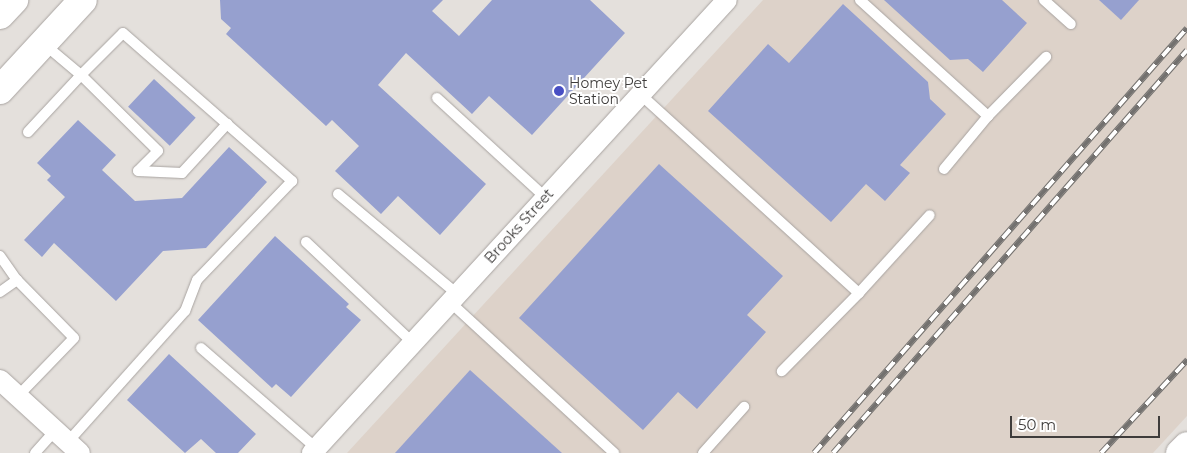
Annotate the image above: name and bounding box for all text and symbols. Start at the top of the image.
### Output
place label: Homey Pet Station [569,75,648,108]
marker: Homey Pet Station [553,85,565,97]
street label: Brooks Street [481,185,557,267]
scale bar [1012,406,1162,438]
text: 50 m [1018,415,1056,434]

